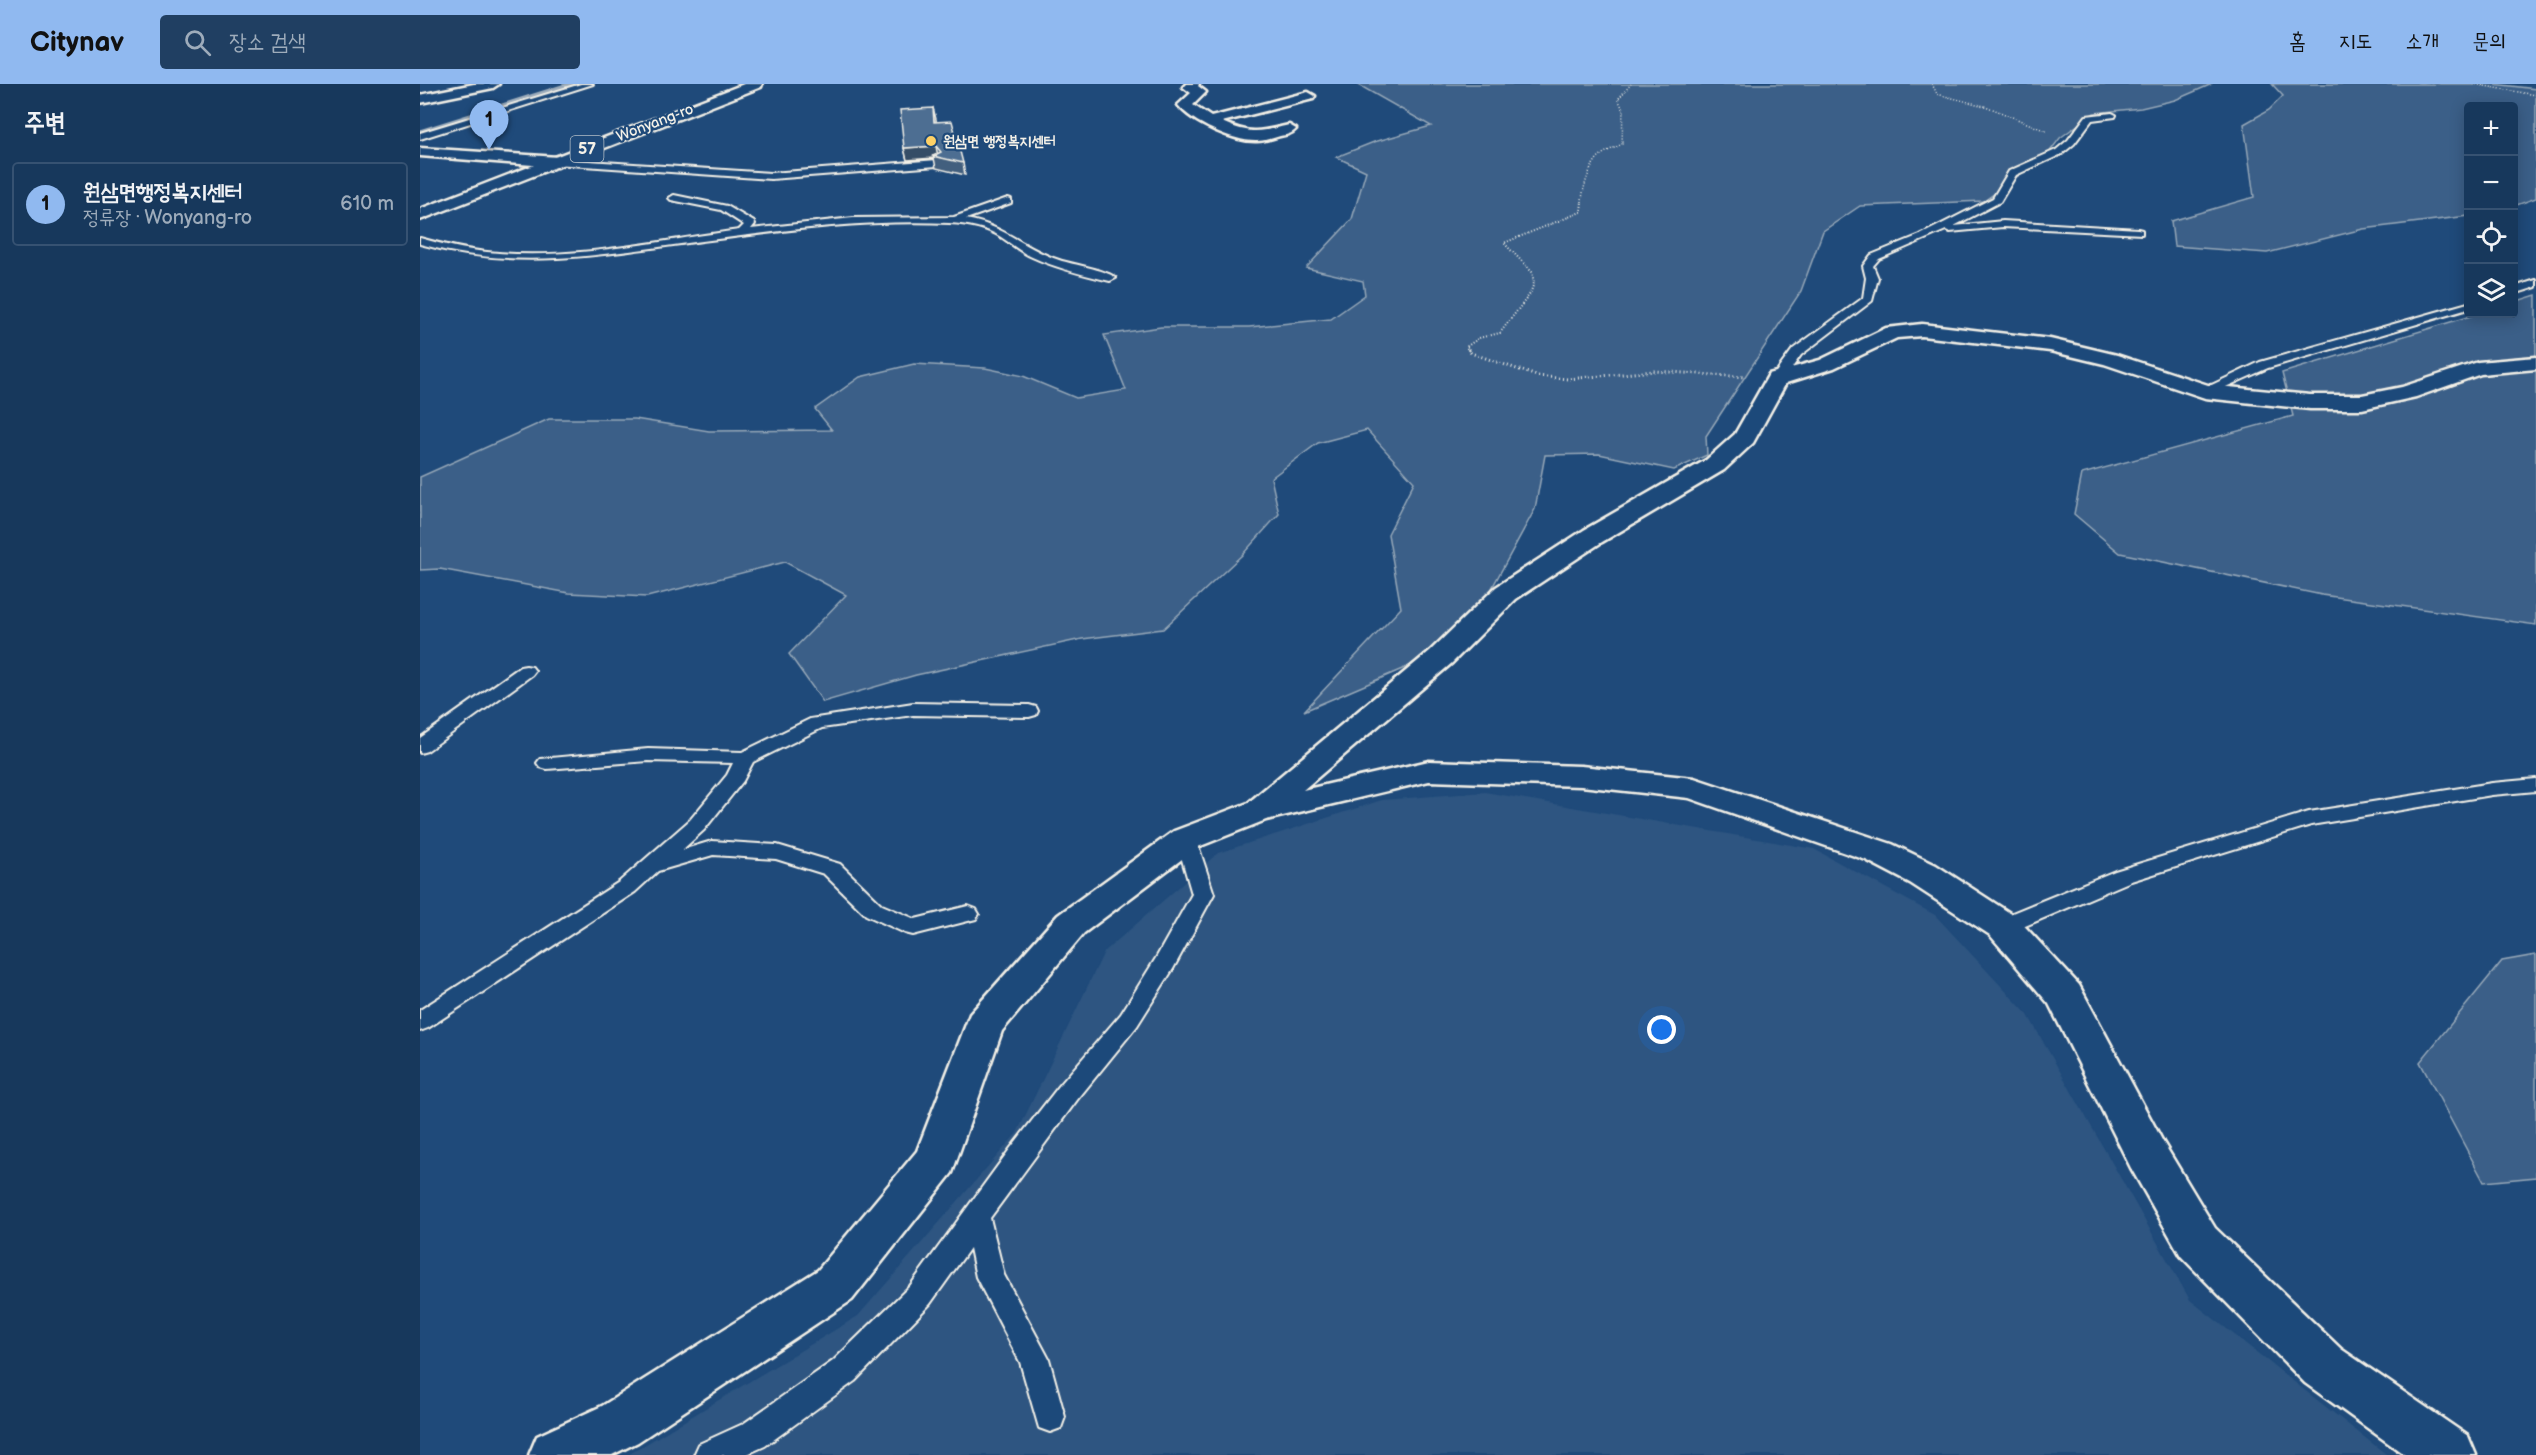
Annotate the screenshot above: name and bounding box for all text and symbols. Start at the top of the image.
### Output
search box [160,15,580,69]
text: Citynav [30,26,124,59]
icon: search [181,26,214,59]
text: 장소 검색 [229,29,306,56]
text: 홈 [2289,29,2306,54]
text: 지도 [2339,29,2372,54]
text: 소개 [2405,29,2439,54]
text: 문의 [2472,29,2506,54]
pin: 1 [470,100,508,150]
street label: Wonyang-ro [614,100,696,146]
map controls [2464,102,2518,318]
button: + [2464,102,2518,156]
text: 주변 [24,108,66,139]
place label: 원삼면 행정복지센터 [943,132,1056,151]
marker: 원삼면 행정복지센터 [924,134,938,148]
road number: 57 [570,136,604,162]
button: − [2464,156,2518,210]
text: 원삼면행정복지센터 [83,179,242,206]
text: 1 [41,192,50,216]
text: 610 m [340,192,394,216]
text: 정류장 · Wonyang-ro [83,206,252,230]
button: locate [2464,210,2518,264]
button: layers [2464,264,2518,318]
your location [1647,1015,1676,1044]

